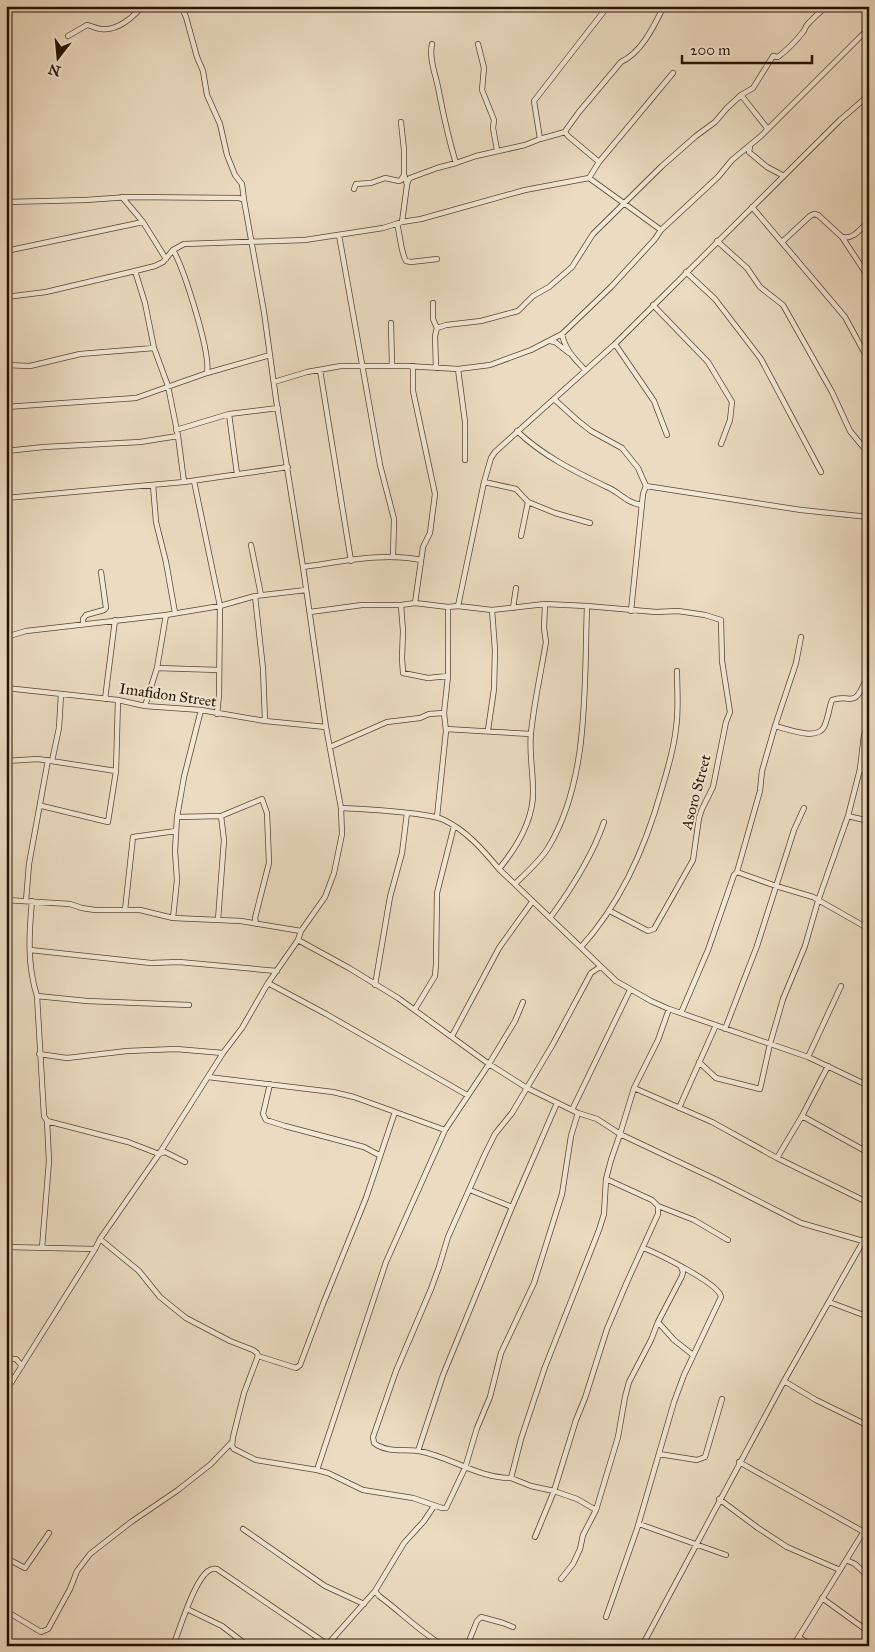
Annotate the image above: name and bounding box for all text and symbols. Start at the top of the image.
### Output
north arrow [32,32,82,82]
scale bar [682,32,812,64]
text: 200 m [690,41,731,59]
text: N [46,60,63,80]
street label: Imafidon Street [118,679,218,711]
street label: Asoro Street [677,752,715,832]

